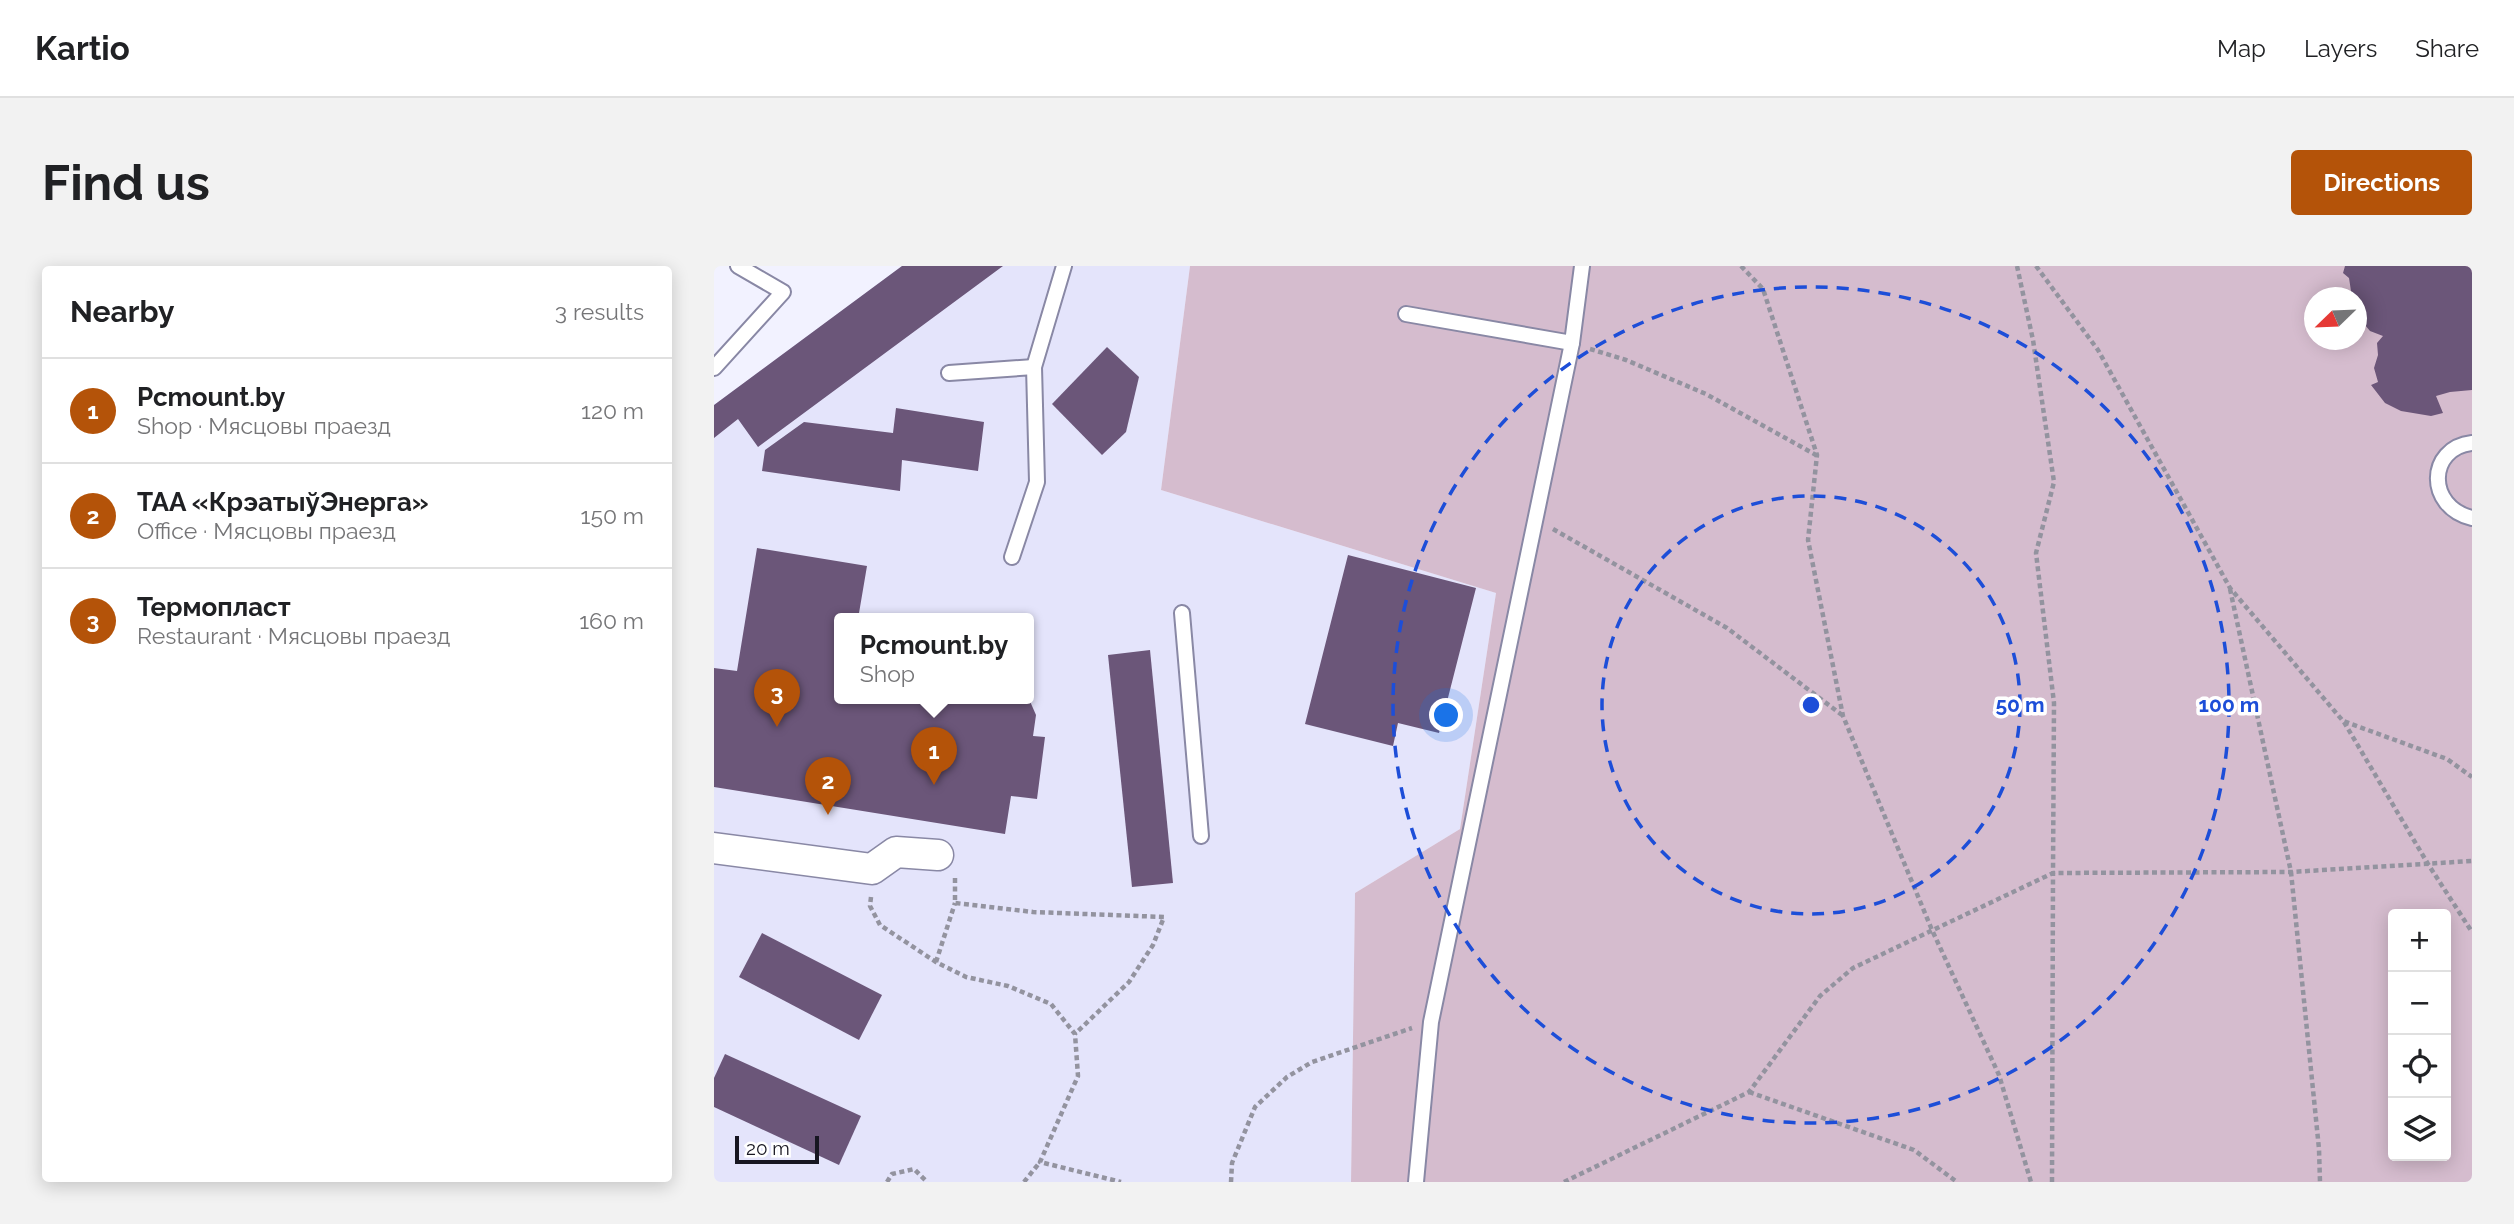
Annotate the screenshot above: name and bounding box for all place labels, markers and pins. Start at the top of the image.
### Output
pin: 3 [754,669,800,727]
centre of rings [1799,693,1823,717]
pin: 1 [911,727,957,785]
pin: 2 [805,757,851,815]

